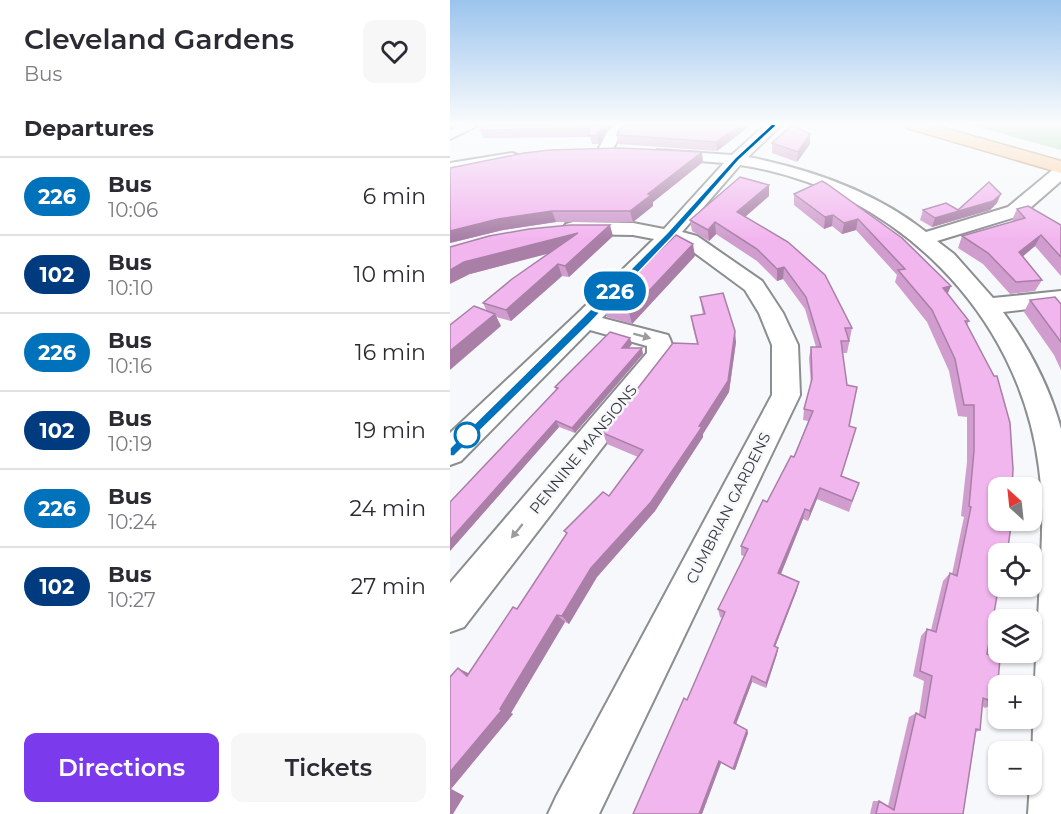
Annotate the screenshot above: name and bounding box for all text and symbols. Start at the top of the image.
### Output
button: heart [363,20,426,83]
text: Cleveland Gardens [24,22,294,56]
text: Bus [24,62,62,86]
text: Departures [24,115,154,142]
text: Bus [108,171,152,198]
text: 6 min [363,183,426,210]
text: 226 [38,184,76,209]
text: 10:06 [108,198,158,222]
text: Bus [108,249,152,276]
text: 10 min [354,261,426,288]
text: 102 [40,262,74,287]
line badge: 226 [580,272,650,310]
text: 10:10 [108,276,153,300]
text: 226 [596,279,634,304]
text: Bus [108,327,152,354]
one-way arrow [632,332,651,342]
text: 16 min [355,339,426,366]
text: 226 [38,340,76,365]
text: 10:16 [108,354,152,378]
street label: PENNINE MANSIONS [525,381,641,517]
text: Bus [108,405,152,432]
text: 19 min [355,417,426,444]
text: 102 [40,418,74,443]
unlabelled marker [454,422,480,448]
street label: CUMBRIAN GARDENS [682,429,774,587]
text: 10:19 [108,432,152,456]
north arrow [988,477,1042,531]
map controls [988,477,1042,795]
text: Bus [108,483,152,510]
text: 24 min [350,495,426,522]
text: 226 [38,496,76,521]
text: 10:24 [108,510,157,534]
one-way arrow [511,523,524,538]
button: locate [988,543,1042,597]
text: Bus [108,561,152,588]
text: 27 min [351,573,426,600]
text: 102 [40,574,74,599]
text: 10:27 [108,588,156,612]
button: layers [988,609,1042,663]
button: + [988,675,1042,729]
button: Directions [24,733,219,802]
button: Tickets [231,733,426,802]
button: − [988,741,1042,795]

